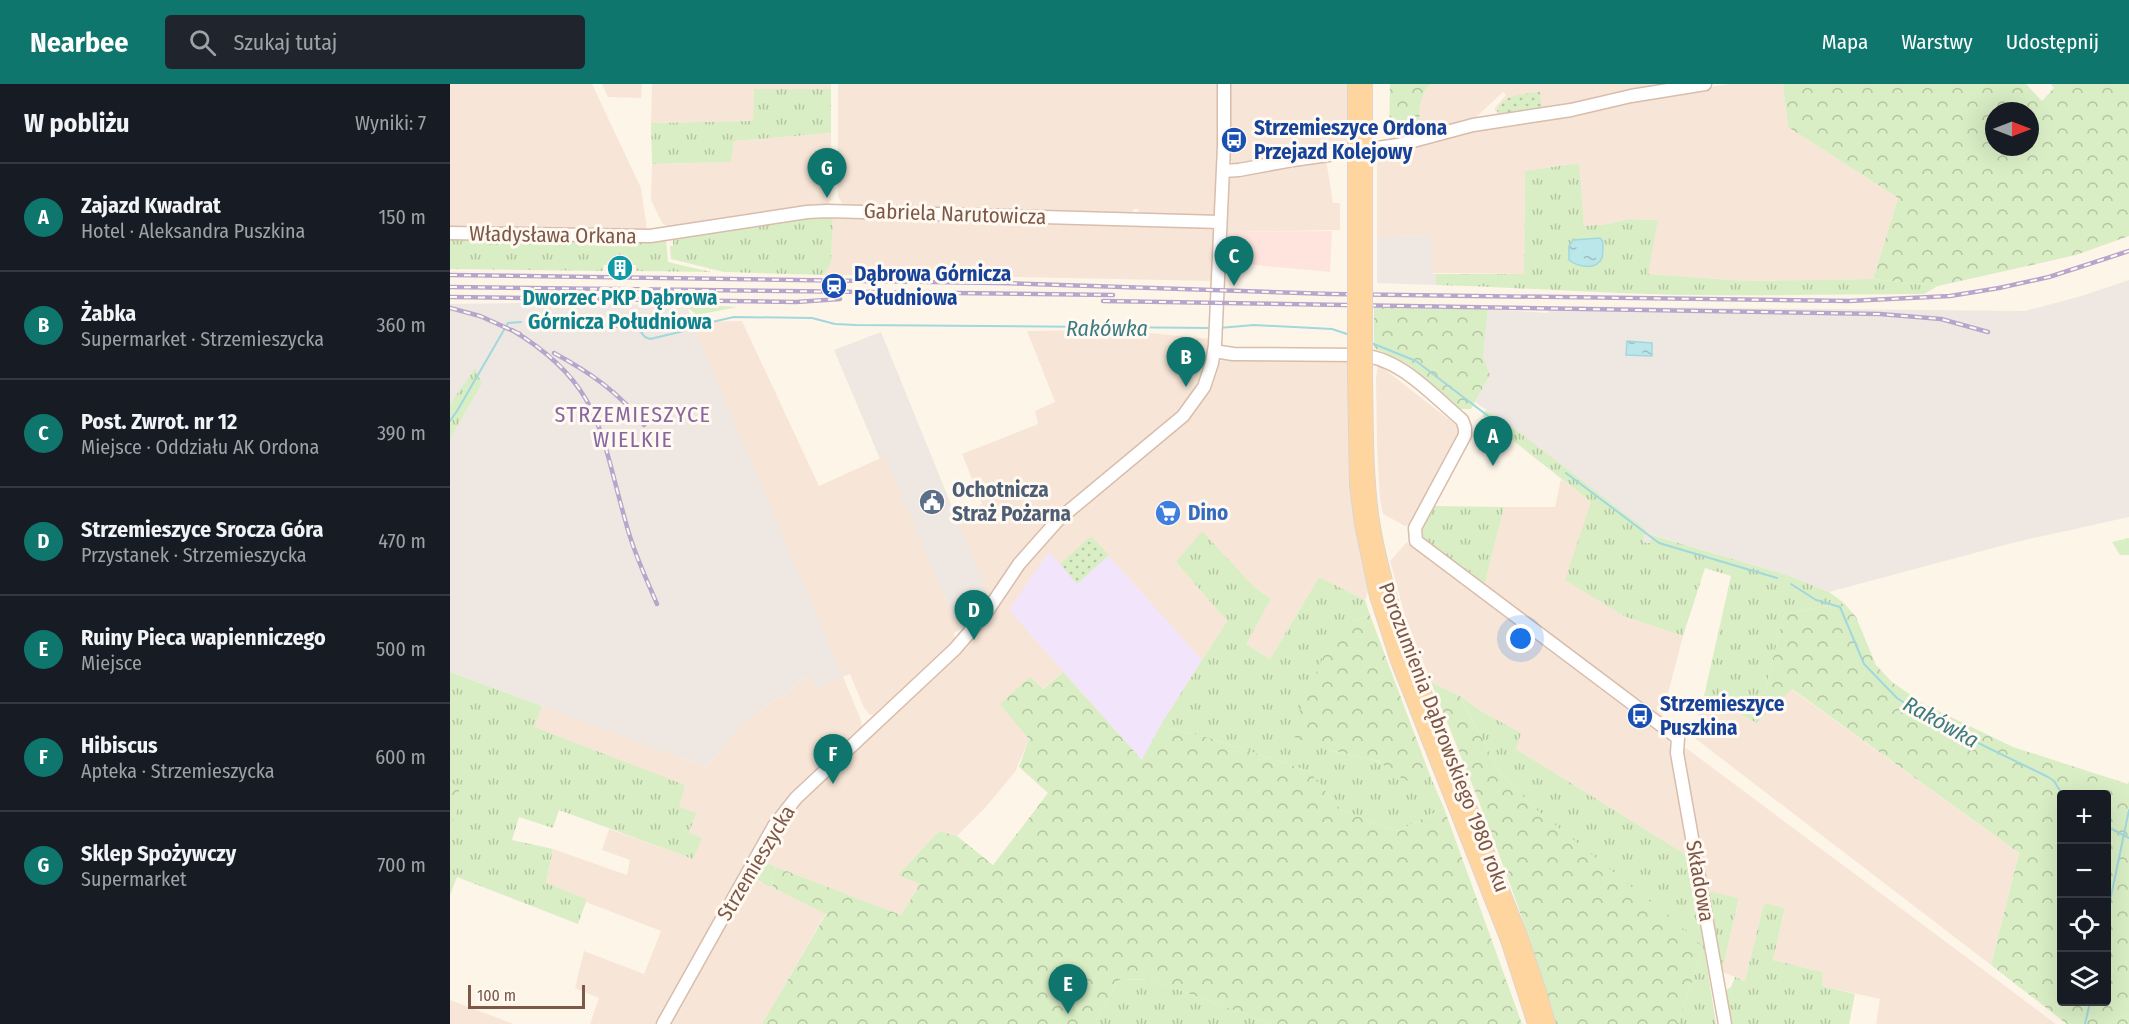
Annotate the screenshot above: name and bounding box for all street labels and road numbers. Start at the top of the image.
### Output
street label: Gabriela Narutowicza [863,198,1047,230]
street label: Władysława Orkana [469,221,637,249]
street label: Porozumienia Dąbrowskiego 1980 roku [1373,578,1515,896]
street label: Strzemieszycka [711,801,801,925]
street label: Składowa [1680,838,1720,924]

